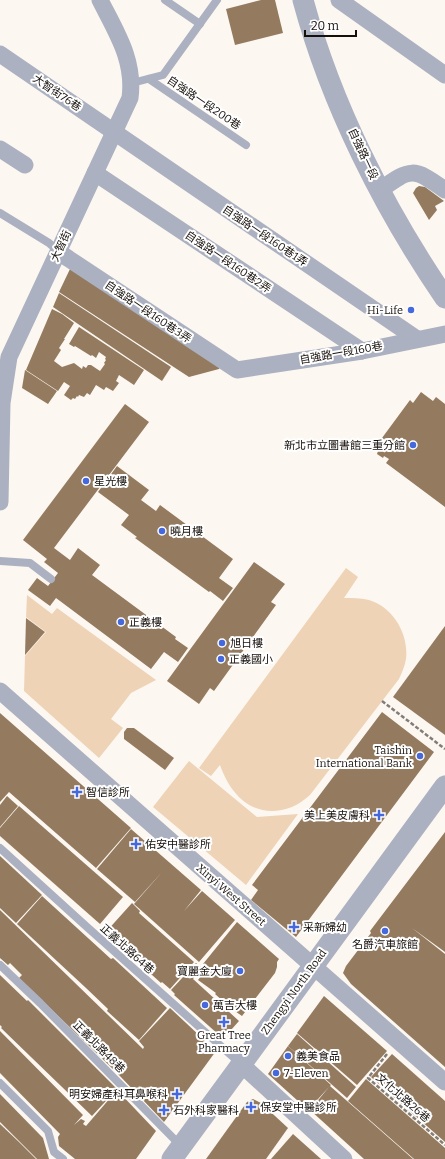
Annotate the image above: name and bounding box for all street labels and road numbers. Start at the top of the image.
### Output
street label: 大智街76巷 [30,72,84,114]
street label: 自強路一段200巷 [165,74,243,132]
street label: 自強路一段 [345,126,381,182]
street label: 自強路一段160巷1弄 [220,203,310,269]
street label: 大智街 [48,228,74,264]
street label: 自強路一段160巷2弄 [183,228,273,296]
street label: 自強路一段160巷3弄 [102,278,194,346]
street label: 自強路一段160巷 [299,339,383,367]
street label: Xinyi West Street [194,861,268,929]
street label: 正義北路64巷 [97,921,157,977]
street label: Zhengyi North Road [259,946,330,1037]
street label: 正義北路48巷 [70,1018,128,1076]
street label: 文化北路26巷 [373,1071,433,1125]

